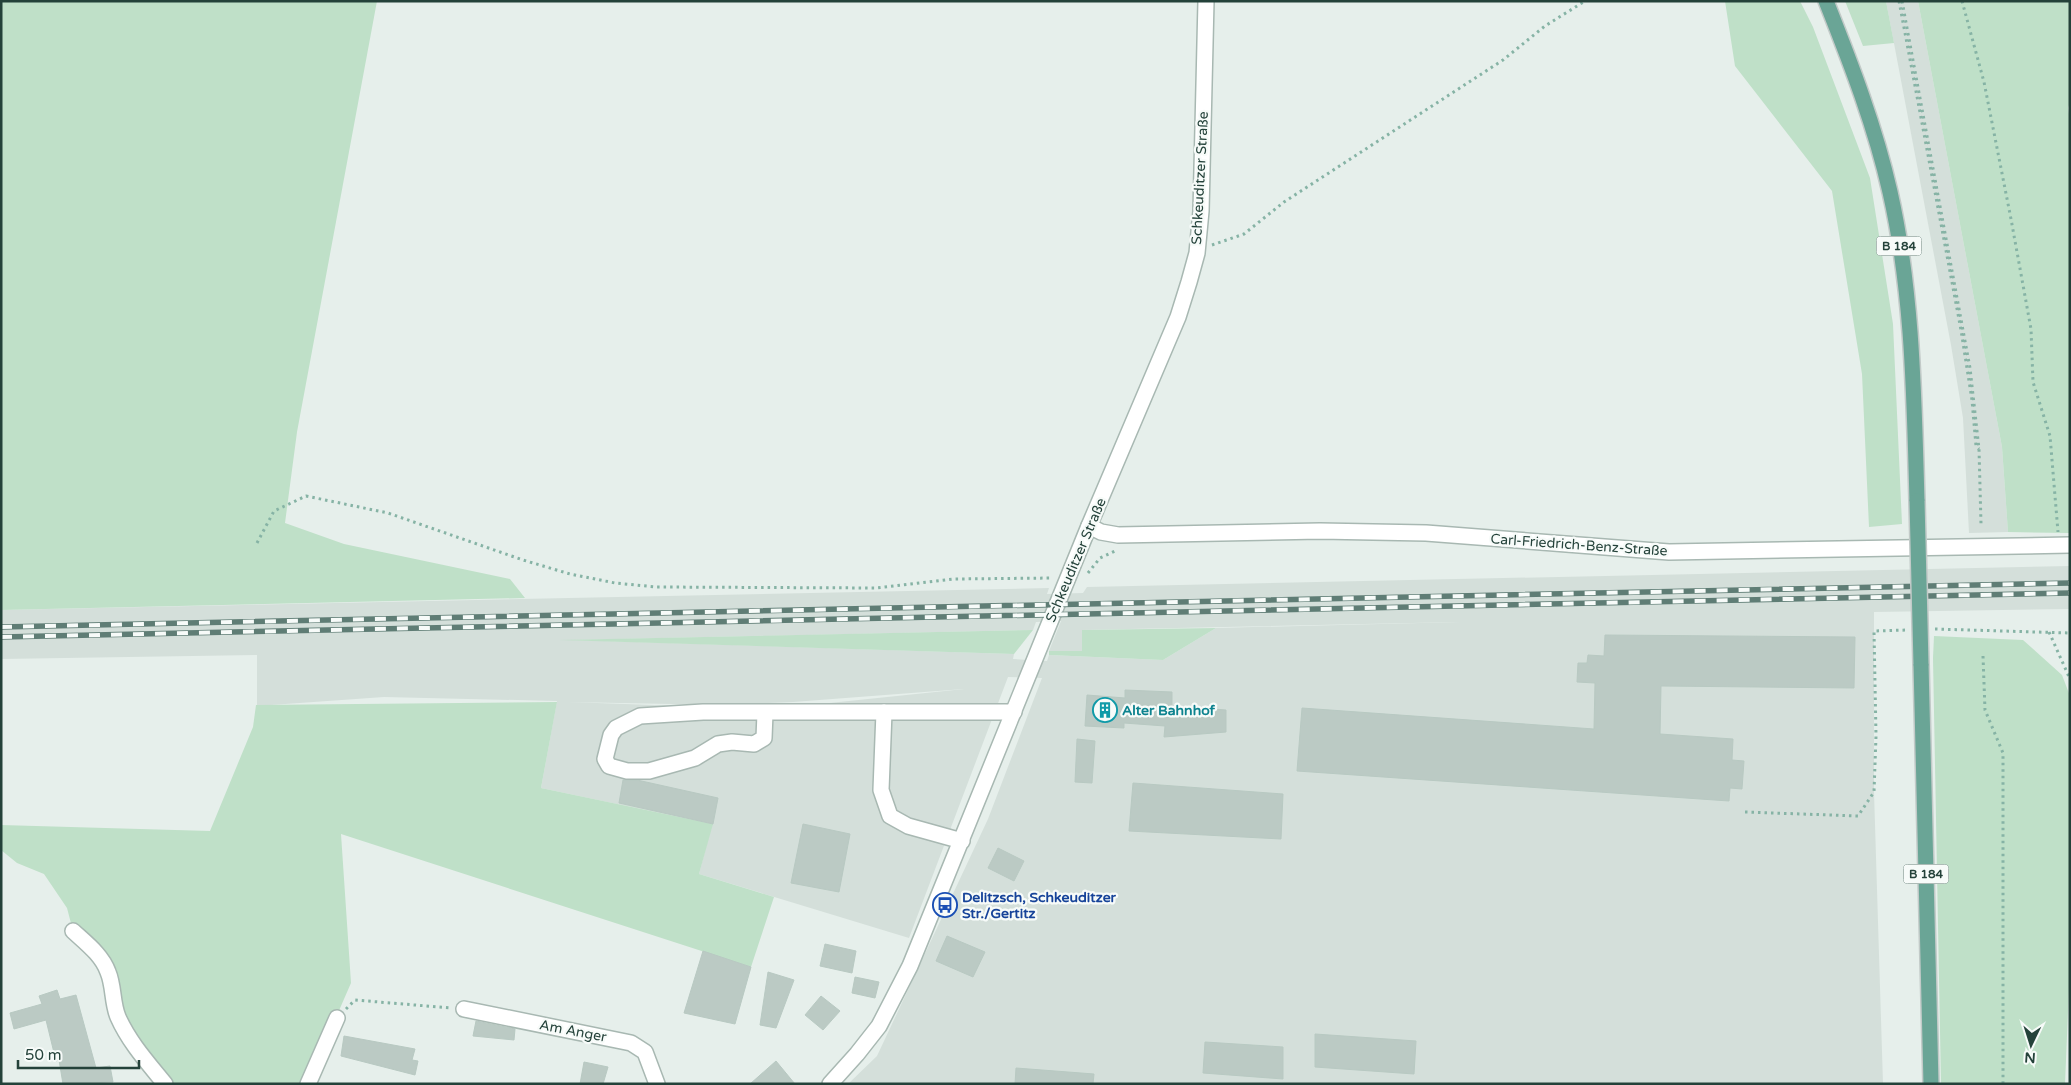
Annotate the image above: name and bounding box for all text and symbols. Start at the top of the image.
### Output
street label: Schkeuditzer Straße [1188,111,1212,245]
road number: B 184 [1876,237,1922,256]
street label: Schkeuditzer Straße [1042,495,1110,625]
street label: Carl-Friedrich-Benz-Straße [1490,530,1668,560]
building icon: Alter Bahnhof [1092,697,1118,723]
place label: Alter Bahnhof [1122,702,1216,719]
road number: B 184 [1904,864,1948,884]
place label: Delitzsch, Schkeuditzer Str./Gertitz [962,889,1117,922]
bus stop icon: Delitzsch, Schkeuditzer Str./Gertitz [932,892,958,918]
street label: Am Anger [538,1016,609,1046]
north arrow [2006,1020,2056,1070]
scale bar [18,1038,139,1070]
text: 50 m [25,1046,62,1064]
text: N [2024,1049,2036,1066]

